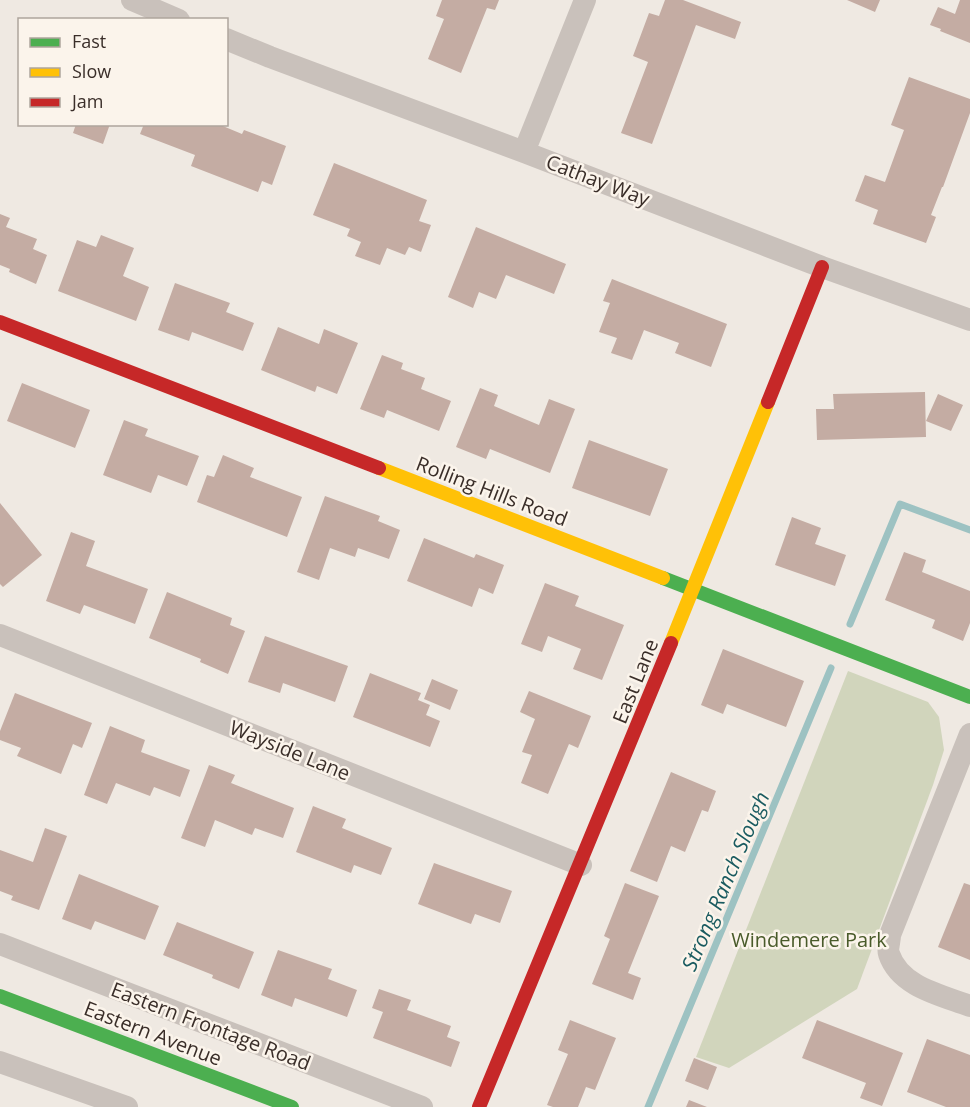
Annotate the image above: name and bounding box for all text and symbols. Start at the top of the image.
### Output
legend [18,18,228,126]
text: Fast [72,29,106,53]
text: Slow [72,59,111,83]
text: Jam [70,89,104,113]
street label: Cathay Way [542,148,655,212]
street label: Rolling Hills Road [412,450,572,532]
street label: East Lane [606,635,664,727]
street label: Wayside Lane [226,714,354,786]
water label: Strong Ranch Slough [675,787,775,975]
park label: Windemere Park [731,926,887,953]
street label: Eastern Frontage Road [107,975,315,1077]
street label: Eastern Avenue [80,994,226,1072]

